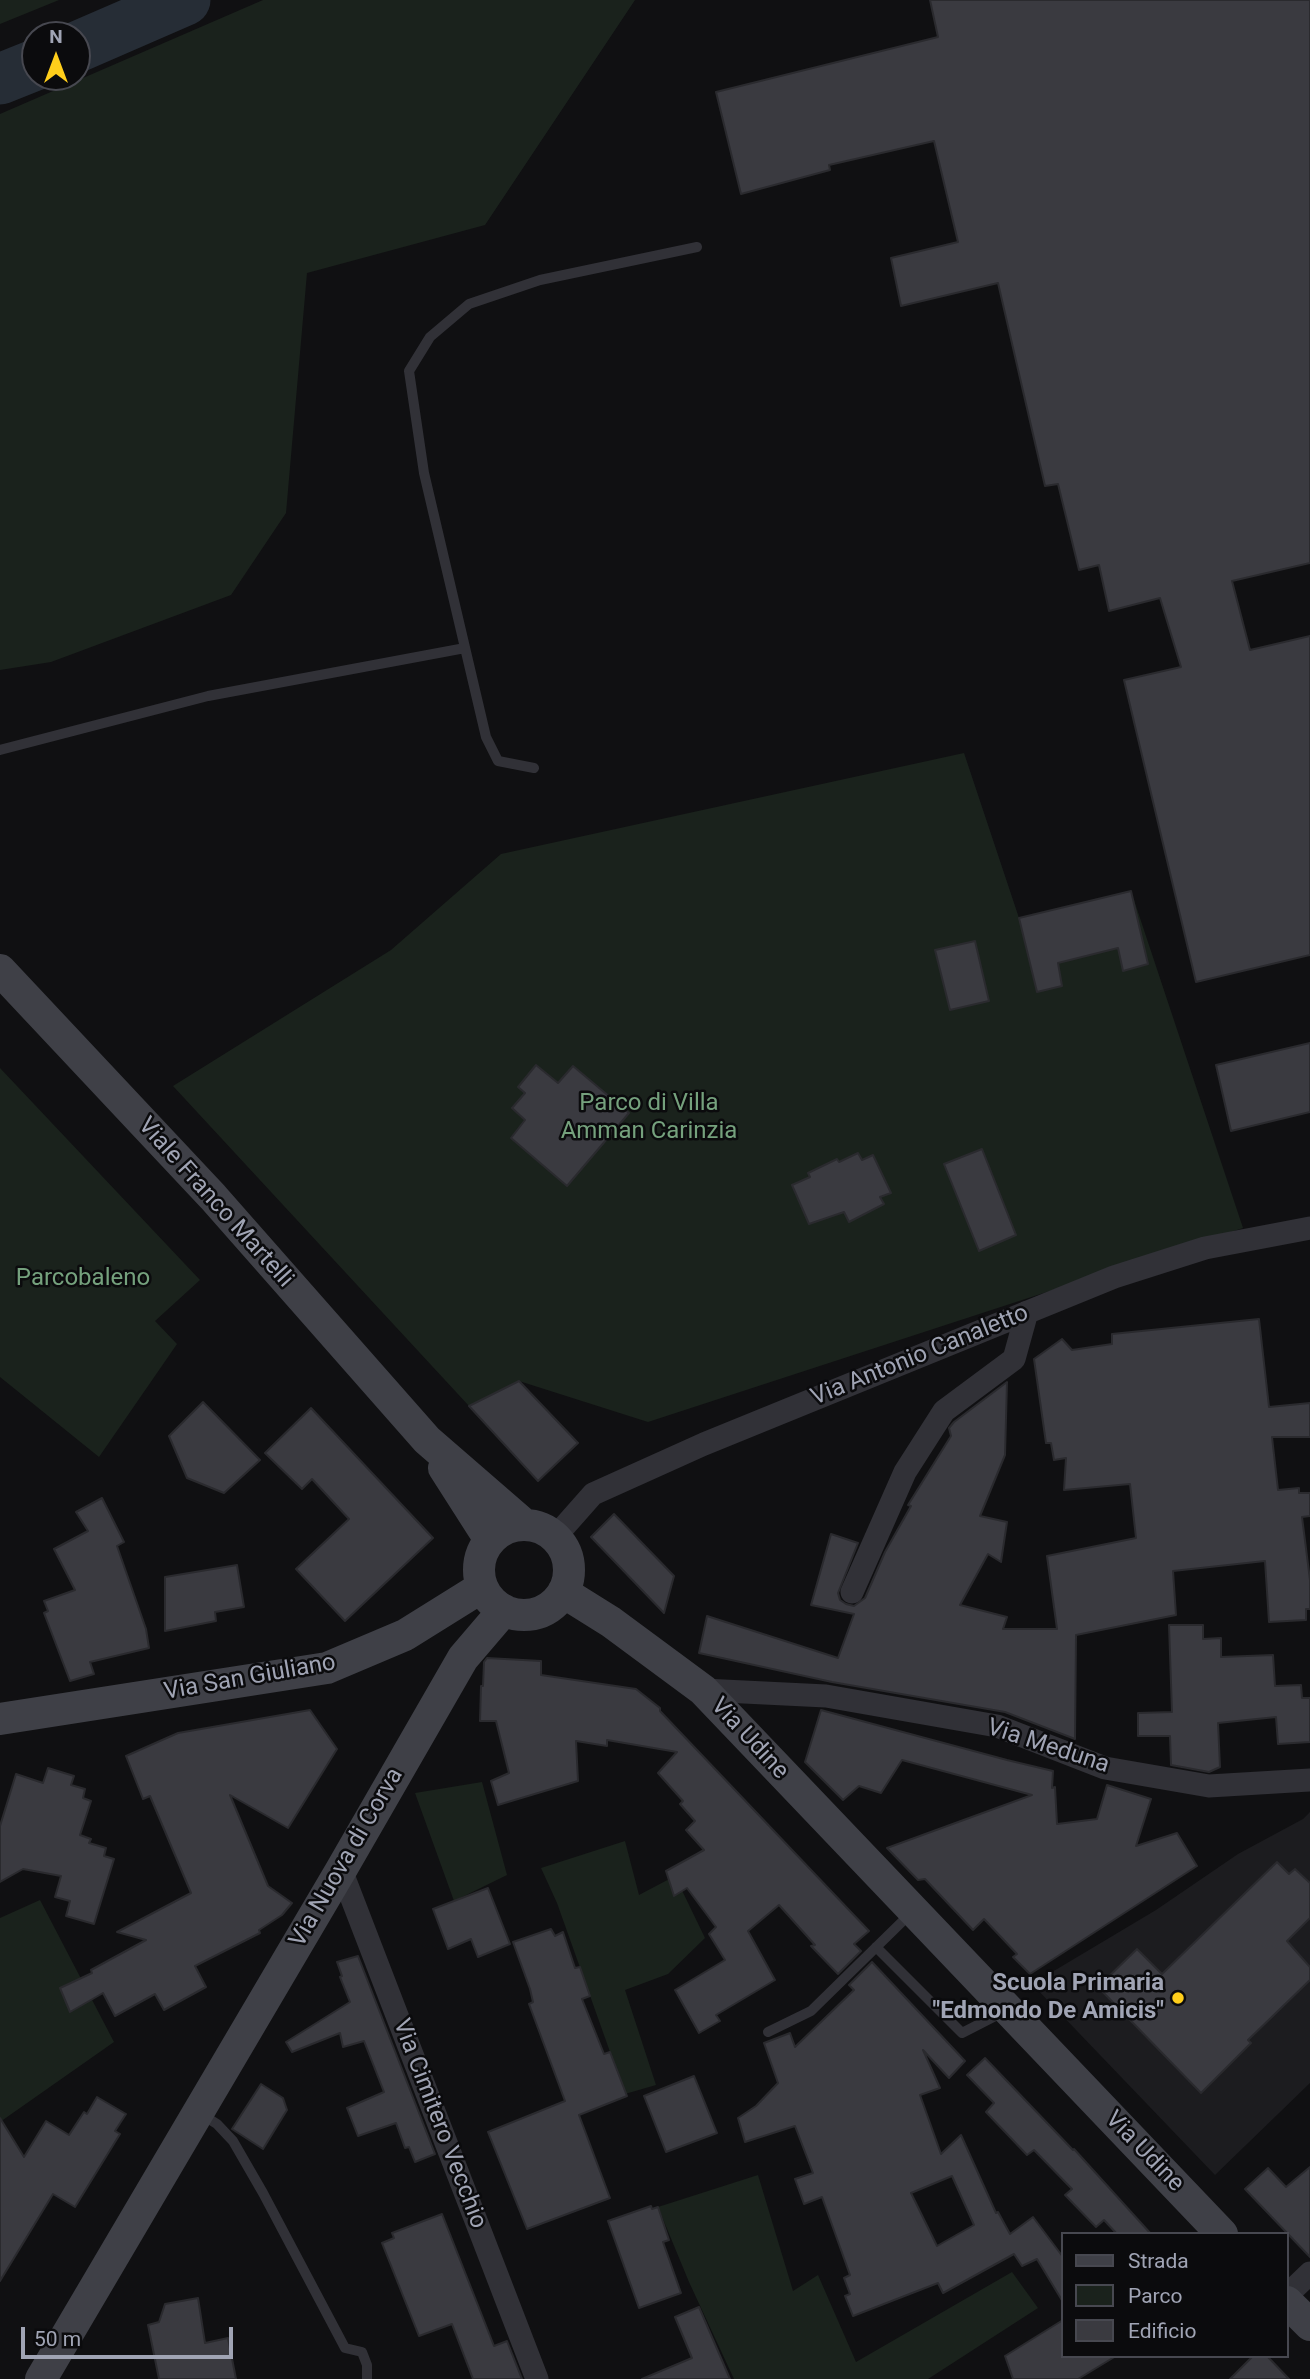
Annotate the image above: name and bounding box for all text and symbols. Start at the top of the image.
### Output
north arrow [21,21,91,91]
text: N [49,25,63,48]
park label: Parco di Villa Amman Carinzia [561,1090,737,1146]
street label: Viale Franco Martelli [131,1112,299,1294]
park label: Parcobaleno [16,1265,150,1293]
street label: Via Antonio Canaletto [807,1299,1033,1413]
street label: Via San Giuliano [162,1649,338,1707]
street label: Via Udine [704,1692,794,1786]
street label: Via Meduna [983,1714,1113,1780]
street label: Via Nuova di Corva [284,1763,410,1953]
place label: Scuola Primaria "Edmondo De Amicis" [933,1970,1164,2026]
marker: Scuola Primaria "Edmondo De Amicis" [1170,1990,1186,2006]
street label: Via Cimitero Vecchio [386,2015,492,2233]
street label: Via Udine [1099,2106,1189,2198]
legend [1062,2232,1289,2358]
text: Strada [1128,2249,1189,2273]
text: Parco [1128,2284,1182,2308]
scale bar [24,2312,236,2356]
text: Edificio [1128,2319,1196,2343]
text: 50 m [34,2327,81,2351]

